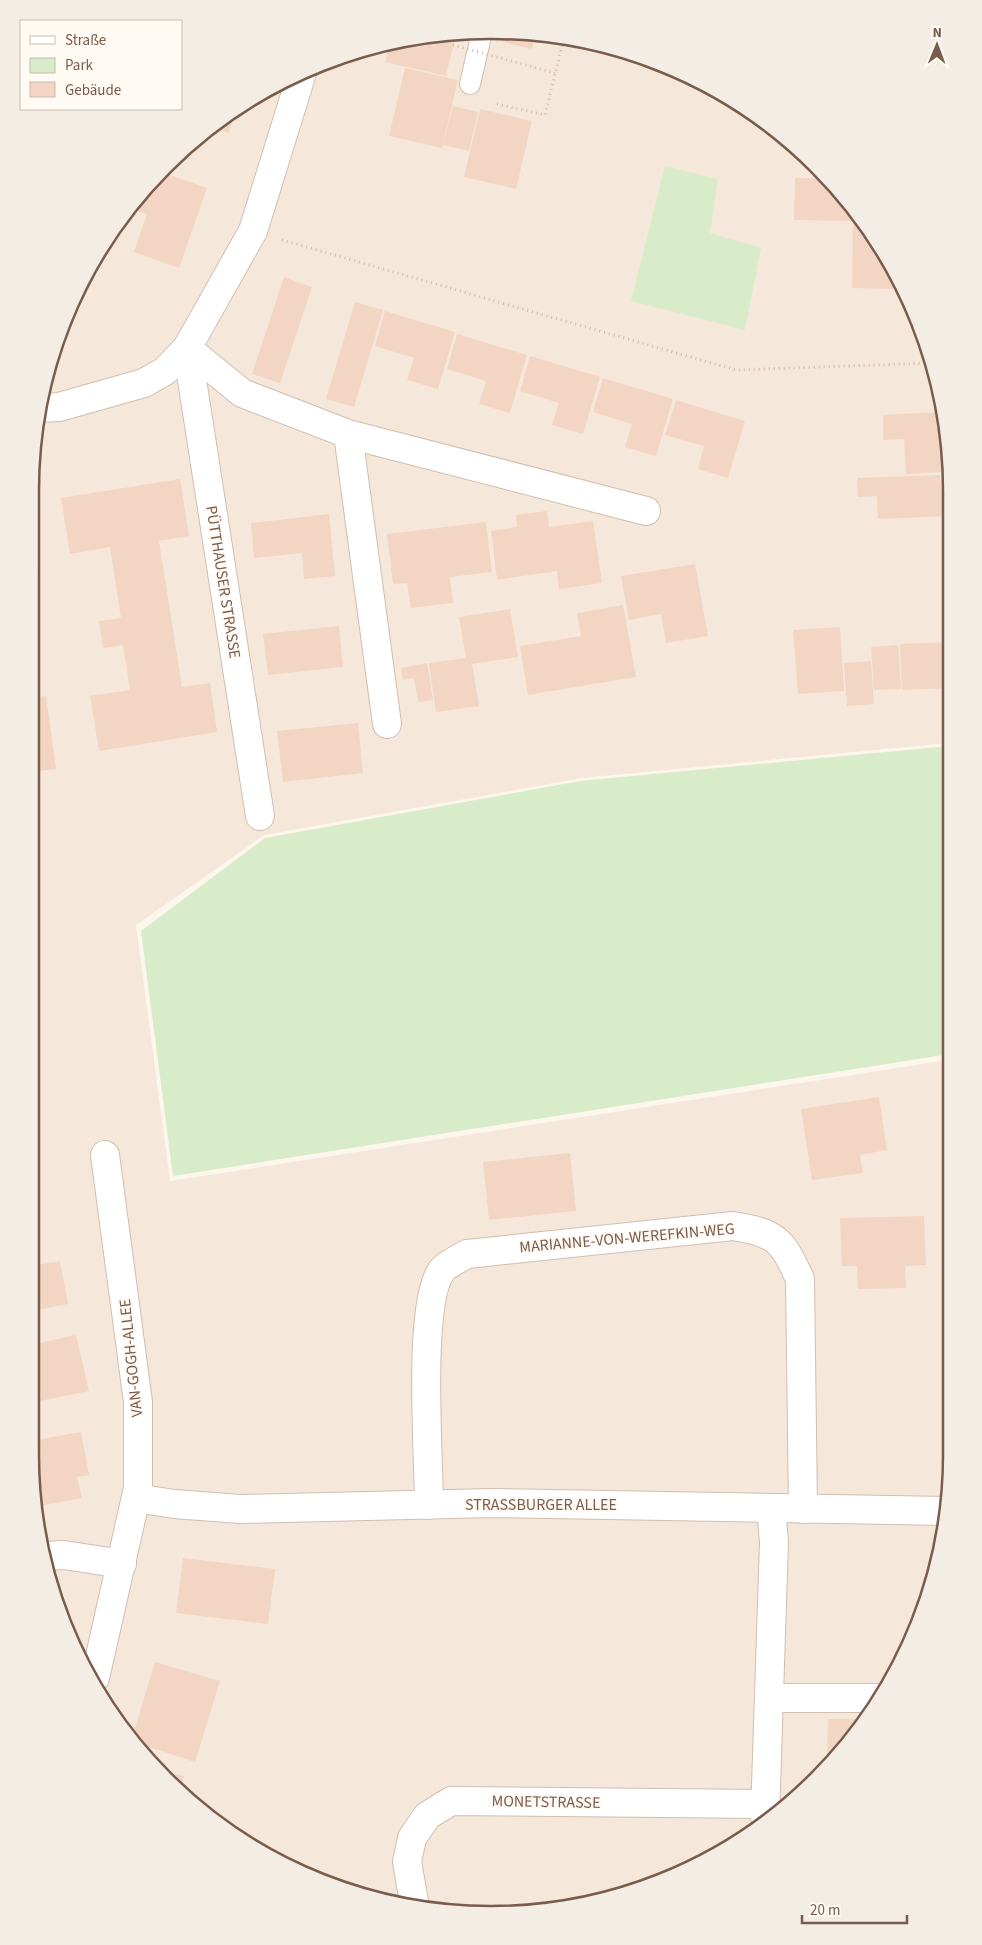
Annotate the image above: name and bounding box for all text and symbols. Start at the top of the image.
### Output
legend [20,20,182,110]
north arrow [912,20,962,70]
text: N [932,23,942,43]
text: Straße [65,30,106,51]
text: Park [65,55,94,76]
text: Gebäude [65,80,121,101]
street label: PÜTTHAUSER STRASSE [200,504,246,660]
street label: MARIANNE-VON-WEREFKIN-WEG [518,1218,736,1258]
street label: VAN-GOGH-ALLEE [114,1298,148,1418]
street label: STRASSBURGER ALLEE [465,1494,617,1516]
street label: MONETSTRASSE [491,1790,601,1814]
scale bar [802,1892,907,1924]
text: 20 m [810,1900,840,1921]

